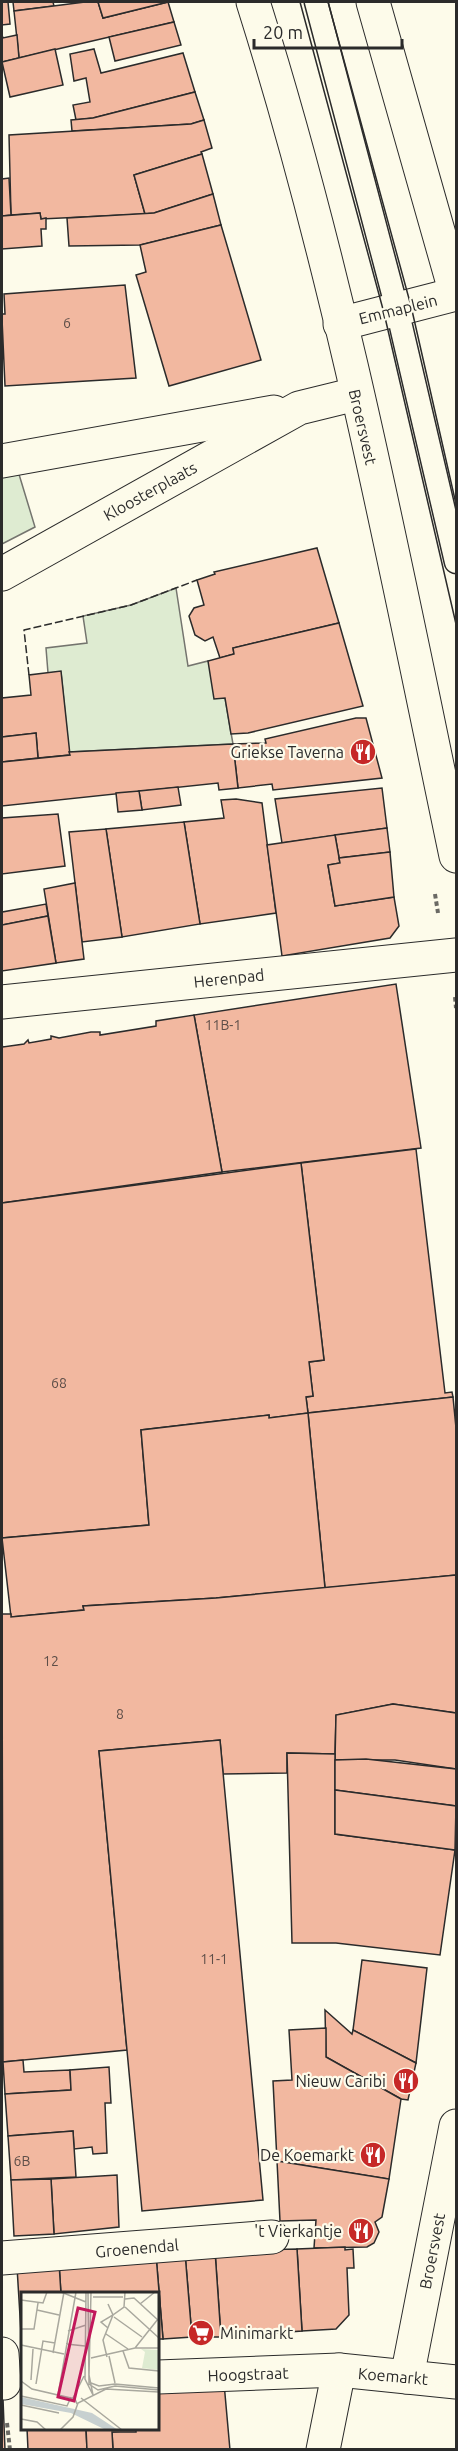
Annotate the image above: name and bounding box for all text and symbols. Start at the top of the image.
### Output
scale bar [254,12,402,50]
text: 20 m [263,22,303,42]
street label: Emmaplein [357,291,439,327]
house number: 6 [63,315,71,331]
street label: Broersvest [346,387,381,467]
street label: Kloosterplaats [100,458,200,524]
restaurant icon: Griekse Taverna [348,737,378,767]
place label: Griekse Taverna [231,743,344,761]
street label: Herenpad [193,965,265,991]
house number: 11B-1 [205,1017,241,1033]
house number: 68 [51,1375,67,1391]
house number: 12 [43,1653,59,1669]
house number: 8 [116,1706,124,1722]
house number: 11-1 [200,1951,228,1967]
restaurant icon: Nieuw Caribi [391,2066,421,2096]
place label: Nieuw Caribi [295,2072,386,2090]
restaurant icon: De Koemarkt [358,2140,388,2170]
place label: De Koemarkt [260,2146,355,2164]
house number: 6B [14,2153,30,2169]
street label: Broersvest [416,2211,448,2291]
restaurant icon: 't Vierkantje [346,2216,376,2246]
place label: 't Vierkantje [254,2222,342,2240]
street label: Groenendal [95,2235,179,2261]
inset map [21,2292,159,2430]
supermarket icon: Minimarkt [186,2318,216,2348]
place label: Minimarkt [220,2324,294,2342]
street label: Hoogstraat [207,2364,290,2384]
street label: Koemarkt [357,2364,429,2388]

